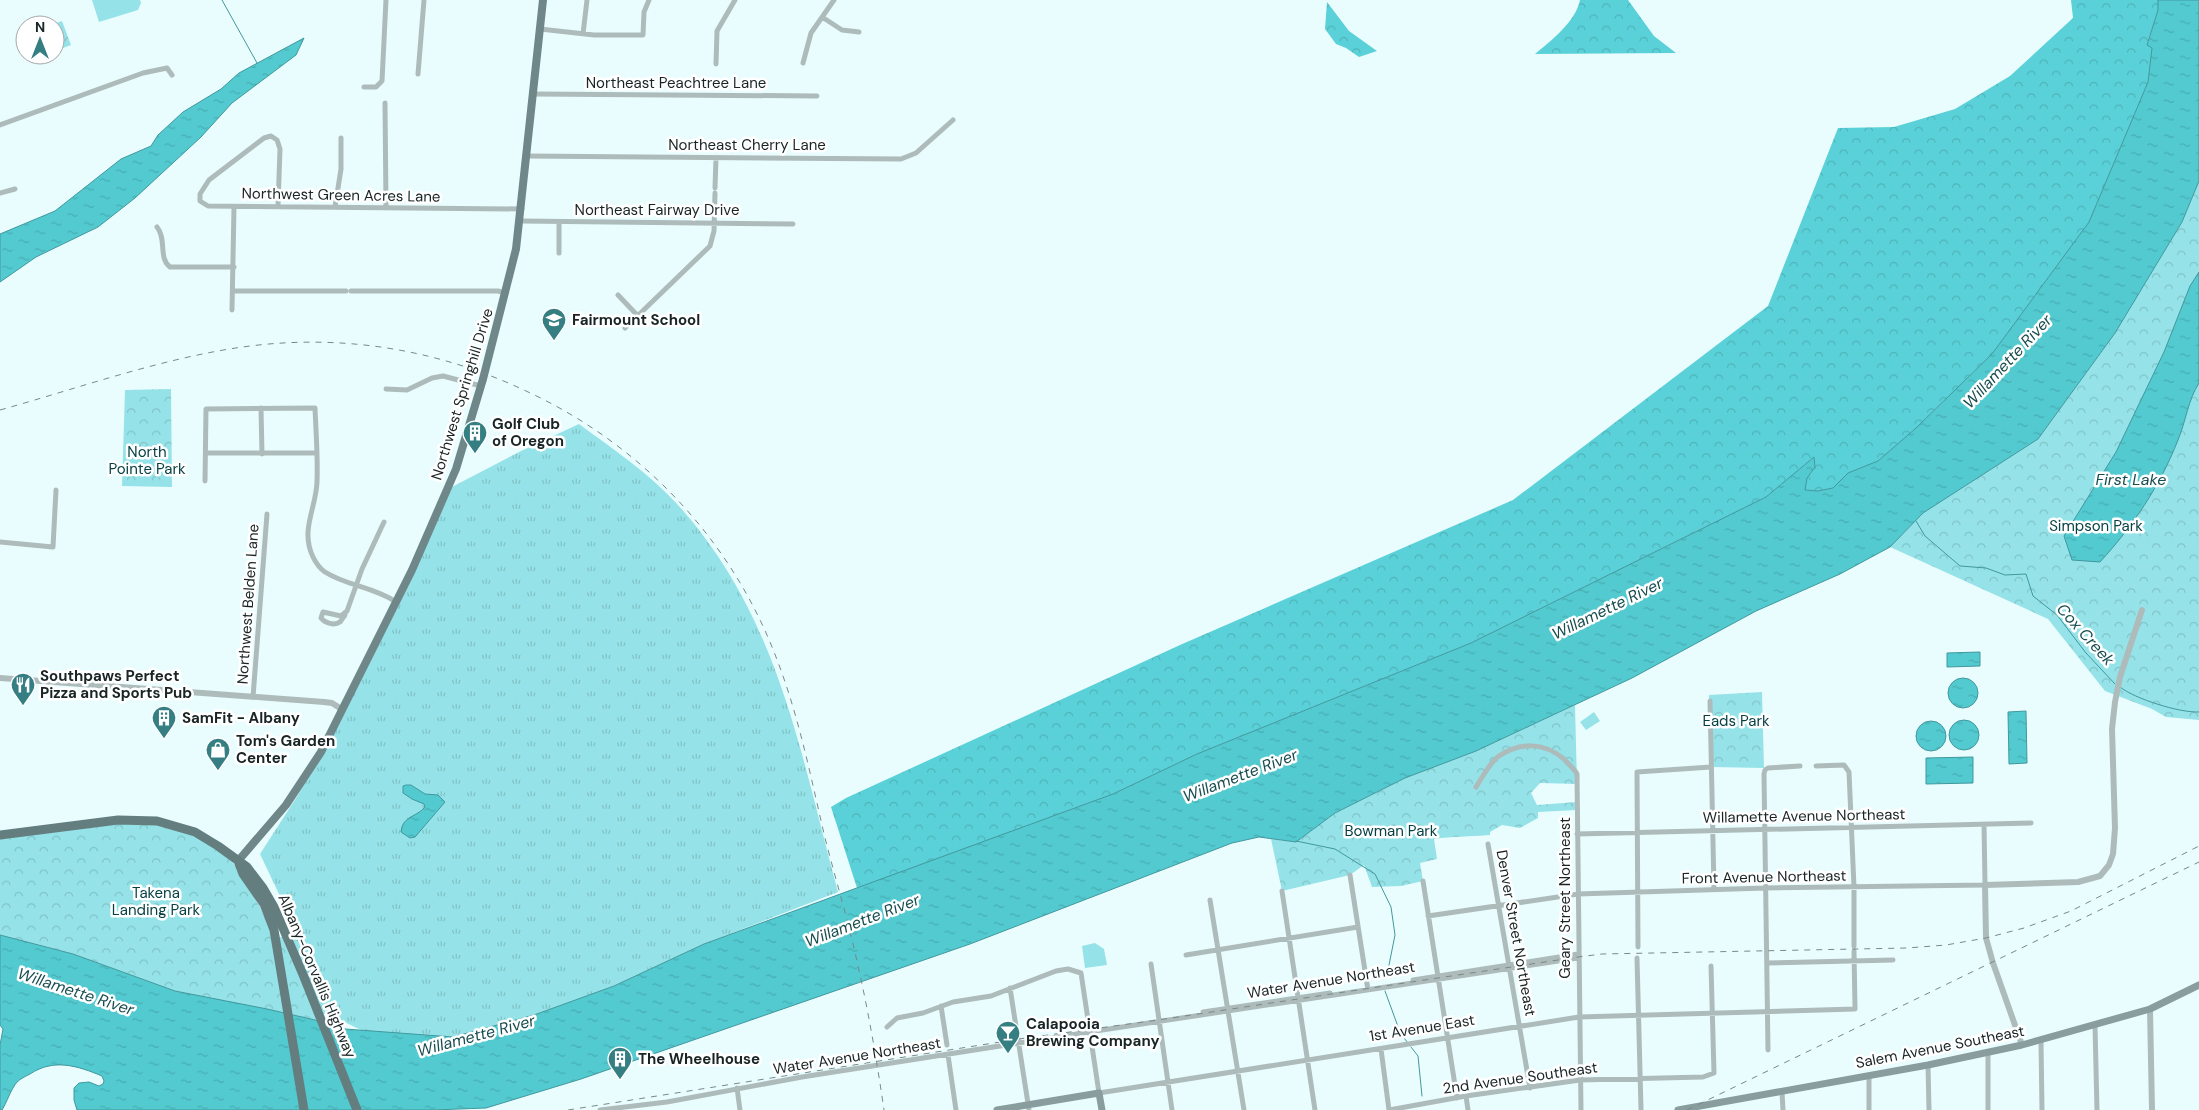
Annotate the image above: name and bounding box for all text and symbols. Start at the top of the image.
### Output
north arrow [15,15,65,65]
text: N [35,18,45,36]
street label: Northeast Peachtree Lane [586,73,766,93]
street label: Northeast Cherry Lane [668,135,826,155]
street label: Northwest Green Acres Lane [241,183,441,207]
street label: Northeast Fairway Drive [575,200,739,220]
street label: Northwest Springhill Drive [426,306,498,482]
school or university icon: Fairmount School [541,307,567,341]
water label: Willamette River [1958,309,2057,413]
place label: Fairmount School [572,310,700,330]
place label: Golf Club of Oregon [492,414,564,451]
building icon: Golf Club of Oregon [462,420,488,454]
park label: North Pointe Park [108,442,186,479]
water label: First Lake [2096,469,2167,490]
park label: Simpson Park [2049,516,2143,536]
street label: Northwest Belden Lane [232,523,264,685]
water label: Willamette River [1548,572,1667,644]
water label: Cox Creek [2052,599,2120,671]
place label: Southpaws Perfect Pizza and Sports Pub [40,666,192,703]
restaurant icon: Southpaws Perfect Pizza and Sports Pub [10,672,36,706]
building icon: SamFit - Albany [151,705,177,739]
place label: SamFit - Albany [182,708,300,728]
park label: Eads Park [1702,711,1770,731]
place label: Tom's Garden Center [236,731,335,768]
shop icon: Tom's Garden Center [205,737,231,771]
water label: Willamette River [1180,744,1301,807]
street label: Willamette Avenue Northeast [1702,804,1906,828]
street label: Geary Street Northeast [1555,817,1575,979]
park label: Bowman Park [1345,821,1438,841]
street label: Denver Street Northeast [1492,848,1540,1018]
street label: Front Avenue Northeast [1681,866,1847,888]
park label: Takena Landing Park [112,883,201,920]
water label: Willamette River [802,889,923,952]
street label: Albany-Corvallis Highway [273,891,361,1062]
street label: Water Avenue Northeast [1246,957,1416,1003]
water label: Willamette River [15,963,138,1021]
water label: Willamette River [415,1009,538,1061]
street label: 1st Avenue East [1368,1010,1476,1046]
place label: Calapooia Brewing Company [1026,1014,1159,1051]
bar icon: Calapooia Brewing Company [995,1020,1021,1054]
street label: Salem Avenue Southeast [1854,1021,2026,1073]
street label: Water Avenue Northeast [772,1033,942,1079]
building icon: The Wheelhouse [607,1046,633,1080]
place label: The Wheelhouse [638,1049,760,1069]
street label: 2nd Avenue Southeast [1441,1057,1599,1099]

